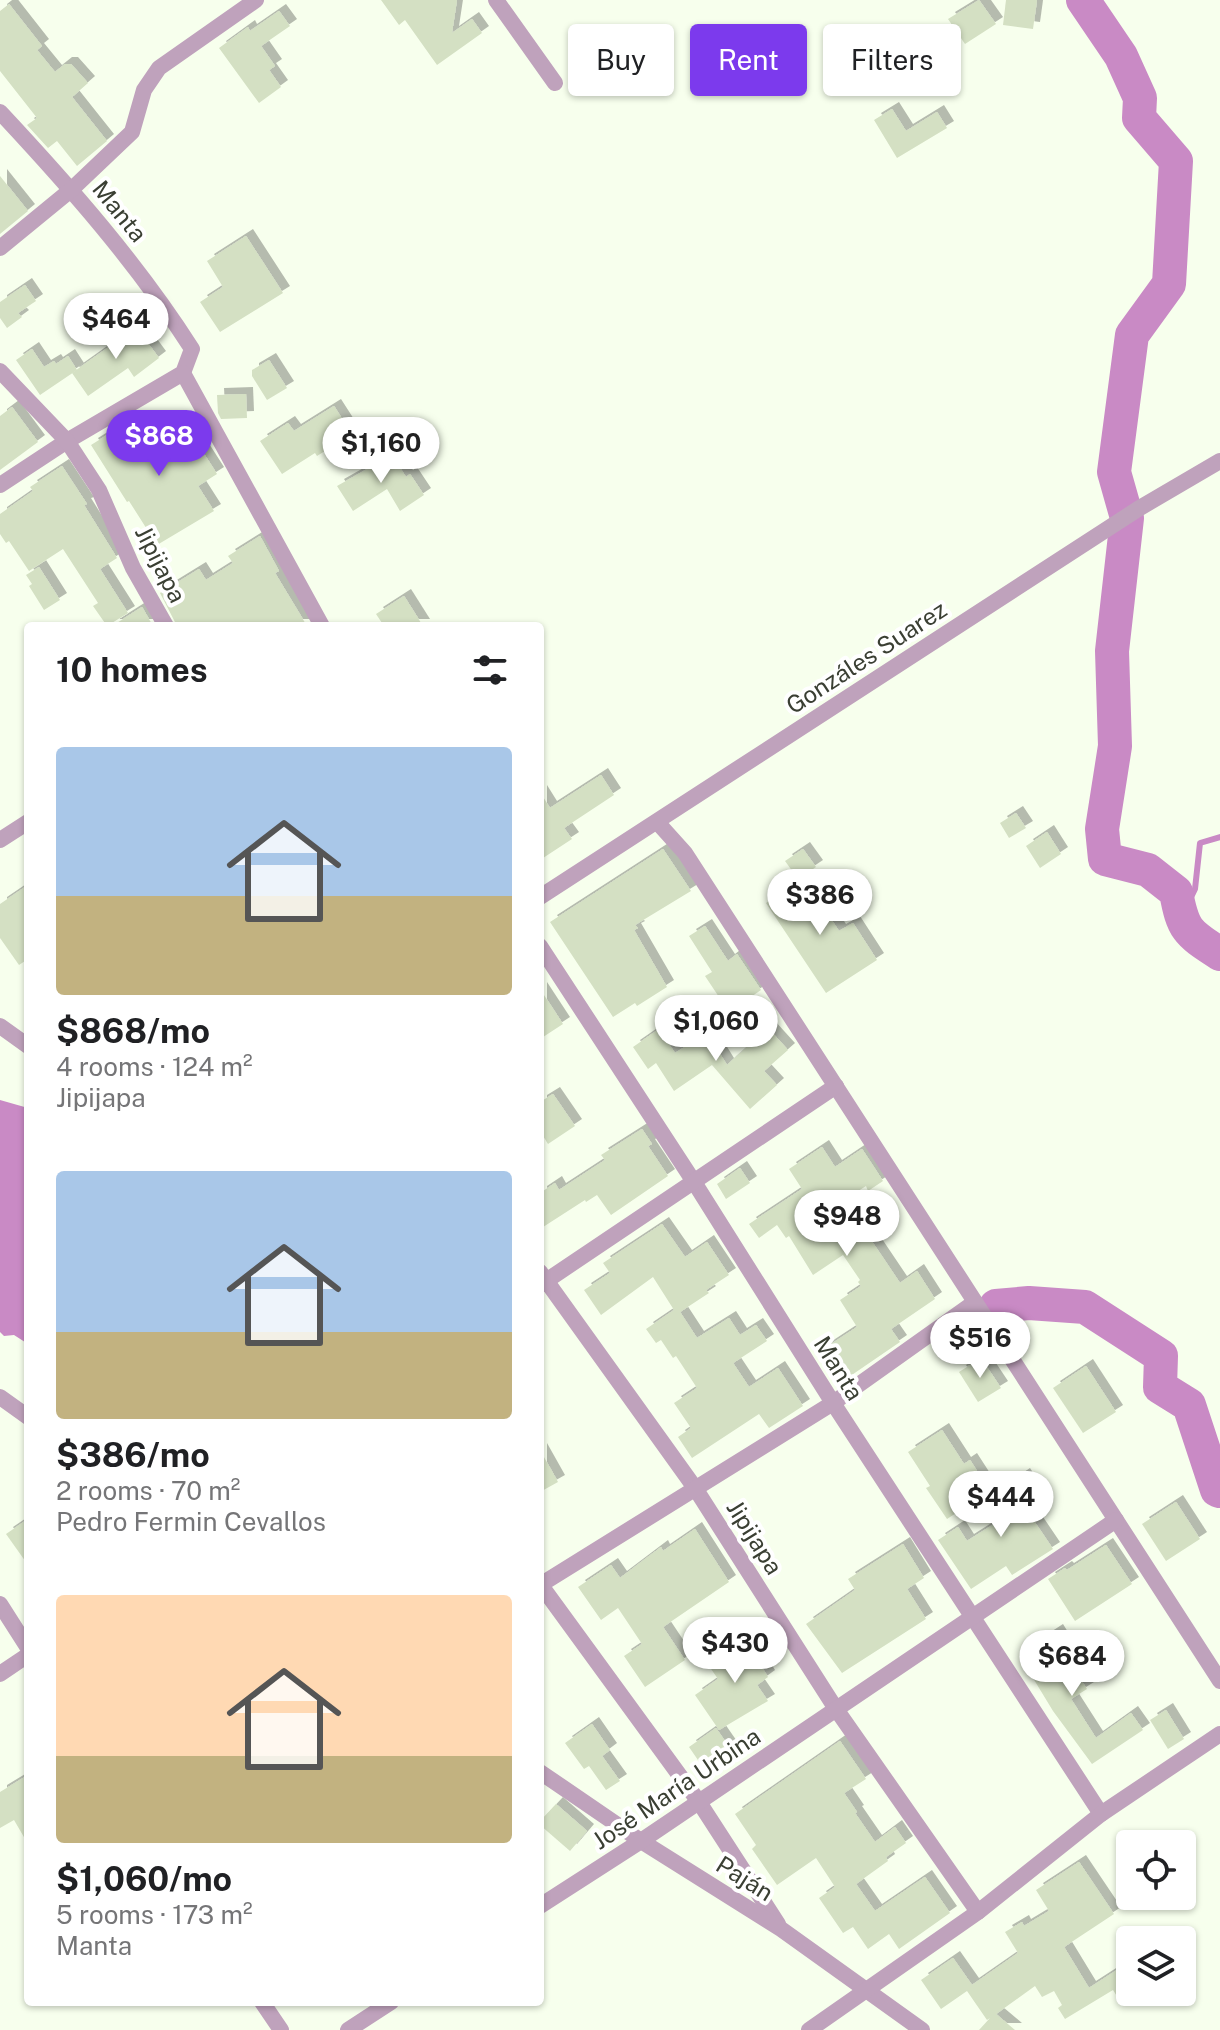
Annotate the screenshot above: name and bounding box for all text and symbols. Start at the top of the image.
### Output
chip: Buy [568,24,674,96]
chip: Rent [690,24,807,96]
chip: Filters [823,24,961,96]
street label: Manta [87,175,153,247]
pin: $464 [69,293,163,361]
text: $464 [82,303,150,334]
pin: $868 [112,410,206,478]
pin: $1,160 [316,417,446,485]
text: $868 [124,420,194,451]
text: $1,160 [341,427,422,458]
street label: Jipijapa [130,521,192,607]
street label: Gonzáles Suarez [781,595,951,719]
icon: filters [468,648,512,692]
text: 10 homes [56,650,208,690]
icon: home [212,799,356,943]
pin: $386 [773,869,867,937]
text: $386 [785,879,855,910]
pin: $1,060 [651,995,781,1063]
text: $1,060 [673,1005,759,1036]
text: $868/mo [56,1011,210,1051]
text: 4 rooms · 124 m² [56,1051,253,1082]
text: Jipijapa [56,1082,146,1113]
pin: $948 [800,1190,894,1258]
text: $948 [812,1200,882,1231]
icon: home [212,1223,356,1367]
pin: $516 [933,1312,1027,1380]
text: $516 [948,1322,1012,1353]
street label: Manta [808,1331,870,1405]
text: $386/mo [56,1435,210,1475]
pin: $444 [954,1471,1048,1539]
text: 2 rooms · 70 m² [56,1475,240,1506]
text: $444 [967,1481,1035,1512]
street label: Jipijapa [721,1495,789,1579]
text: Pedro Fermin Cevallos [56,1506,326,1537]
pin: $430 [688,1617,782,1685]
text: $430 [701,1627,769,1658]
pin: $684 [1025,1630,1119,1698]
text: $684 [1037,1640,1107,1671]
icon: home [212,1647,356,1791]
street label: José María Urbina [587,1721,765,1855]
map controls [1116,1830,1196,2006]
button: locate [1116,1830,1196,1910]
street label: Paján [711,1850,779,1906]
text: $1,060/mo [56,1859,232,1899]
text: 5 rooms · 173 m² [56,1899,253,1930]
button: layers [1116,1926,1196,2006]
text: Manta [56,1930,132,1961]

